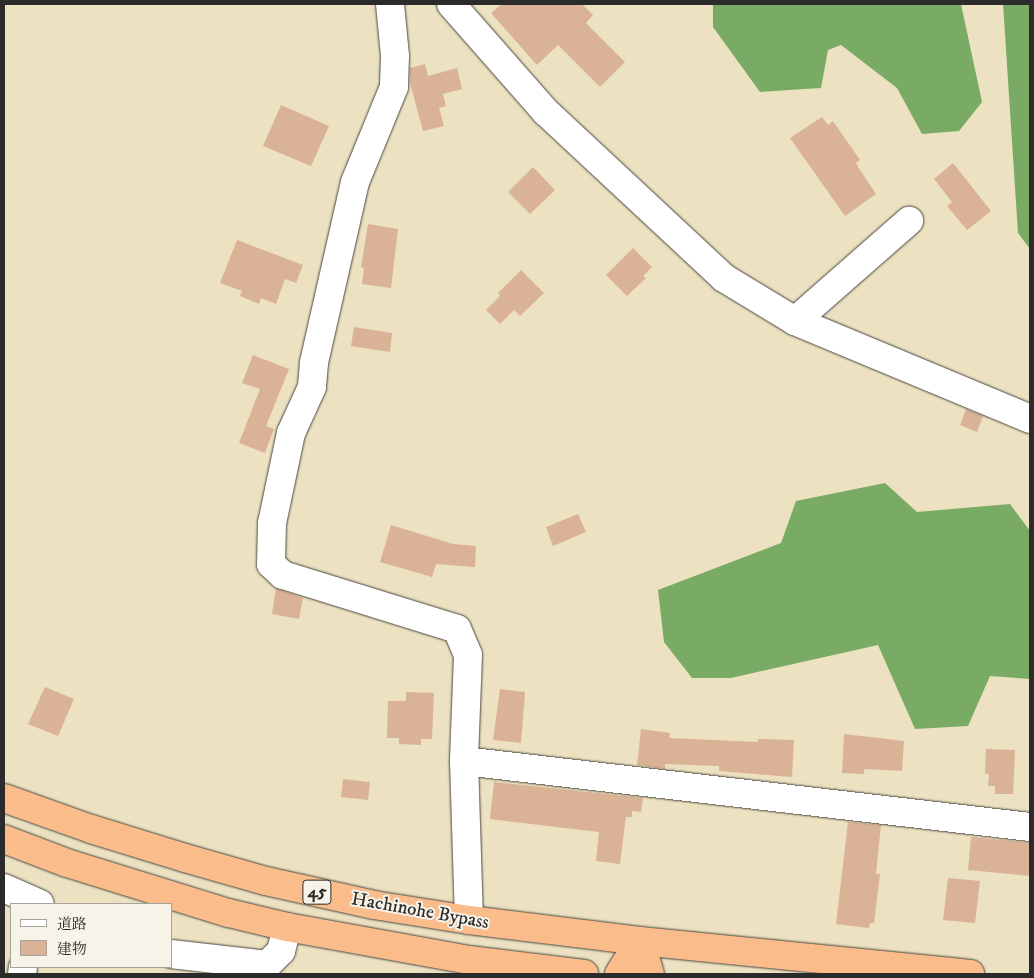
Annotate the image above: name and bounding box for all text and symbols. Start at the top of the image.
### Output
road number: 45 [302,876,332,908]
street label: Hachinohe Bypass [349,888,491,934]
legend [10,903,172,968]
text: 道路 [57,915,87,934]
text: 建物 [57,940,87,959]

